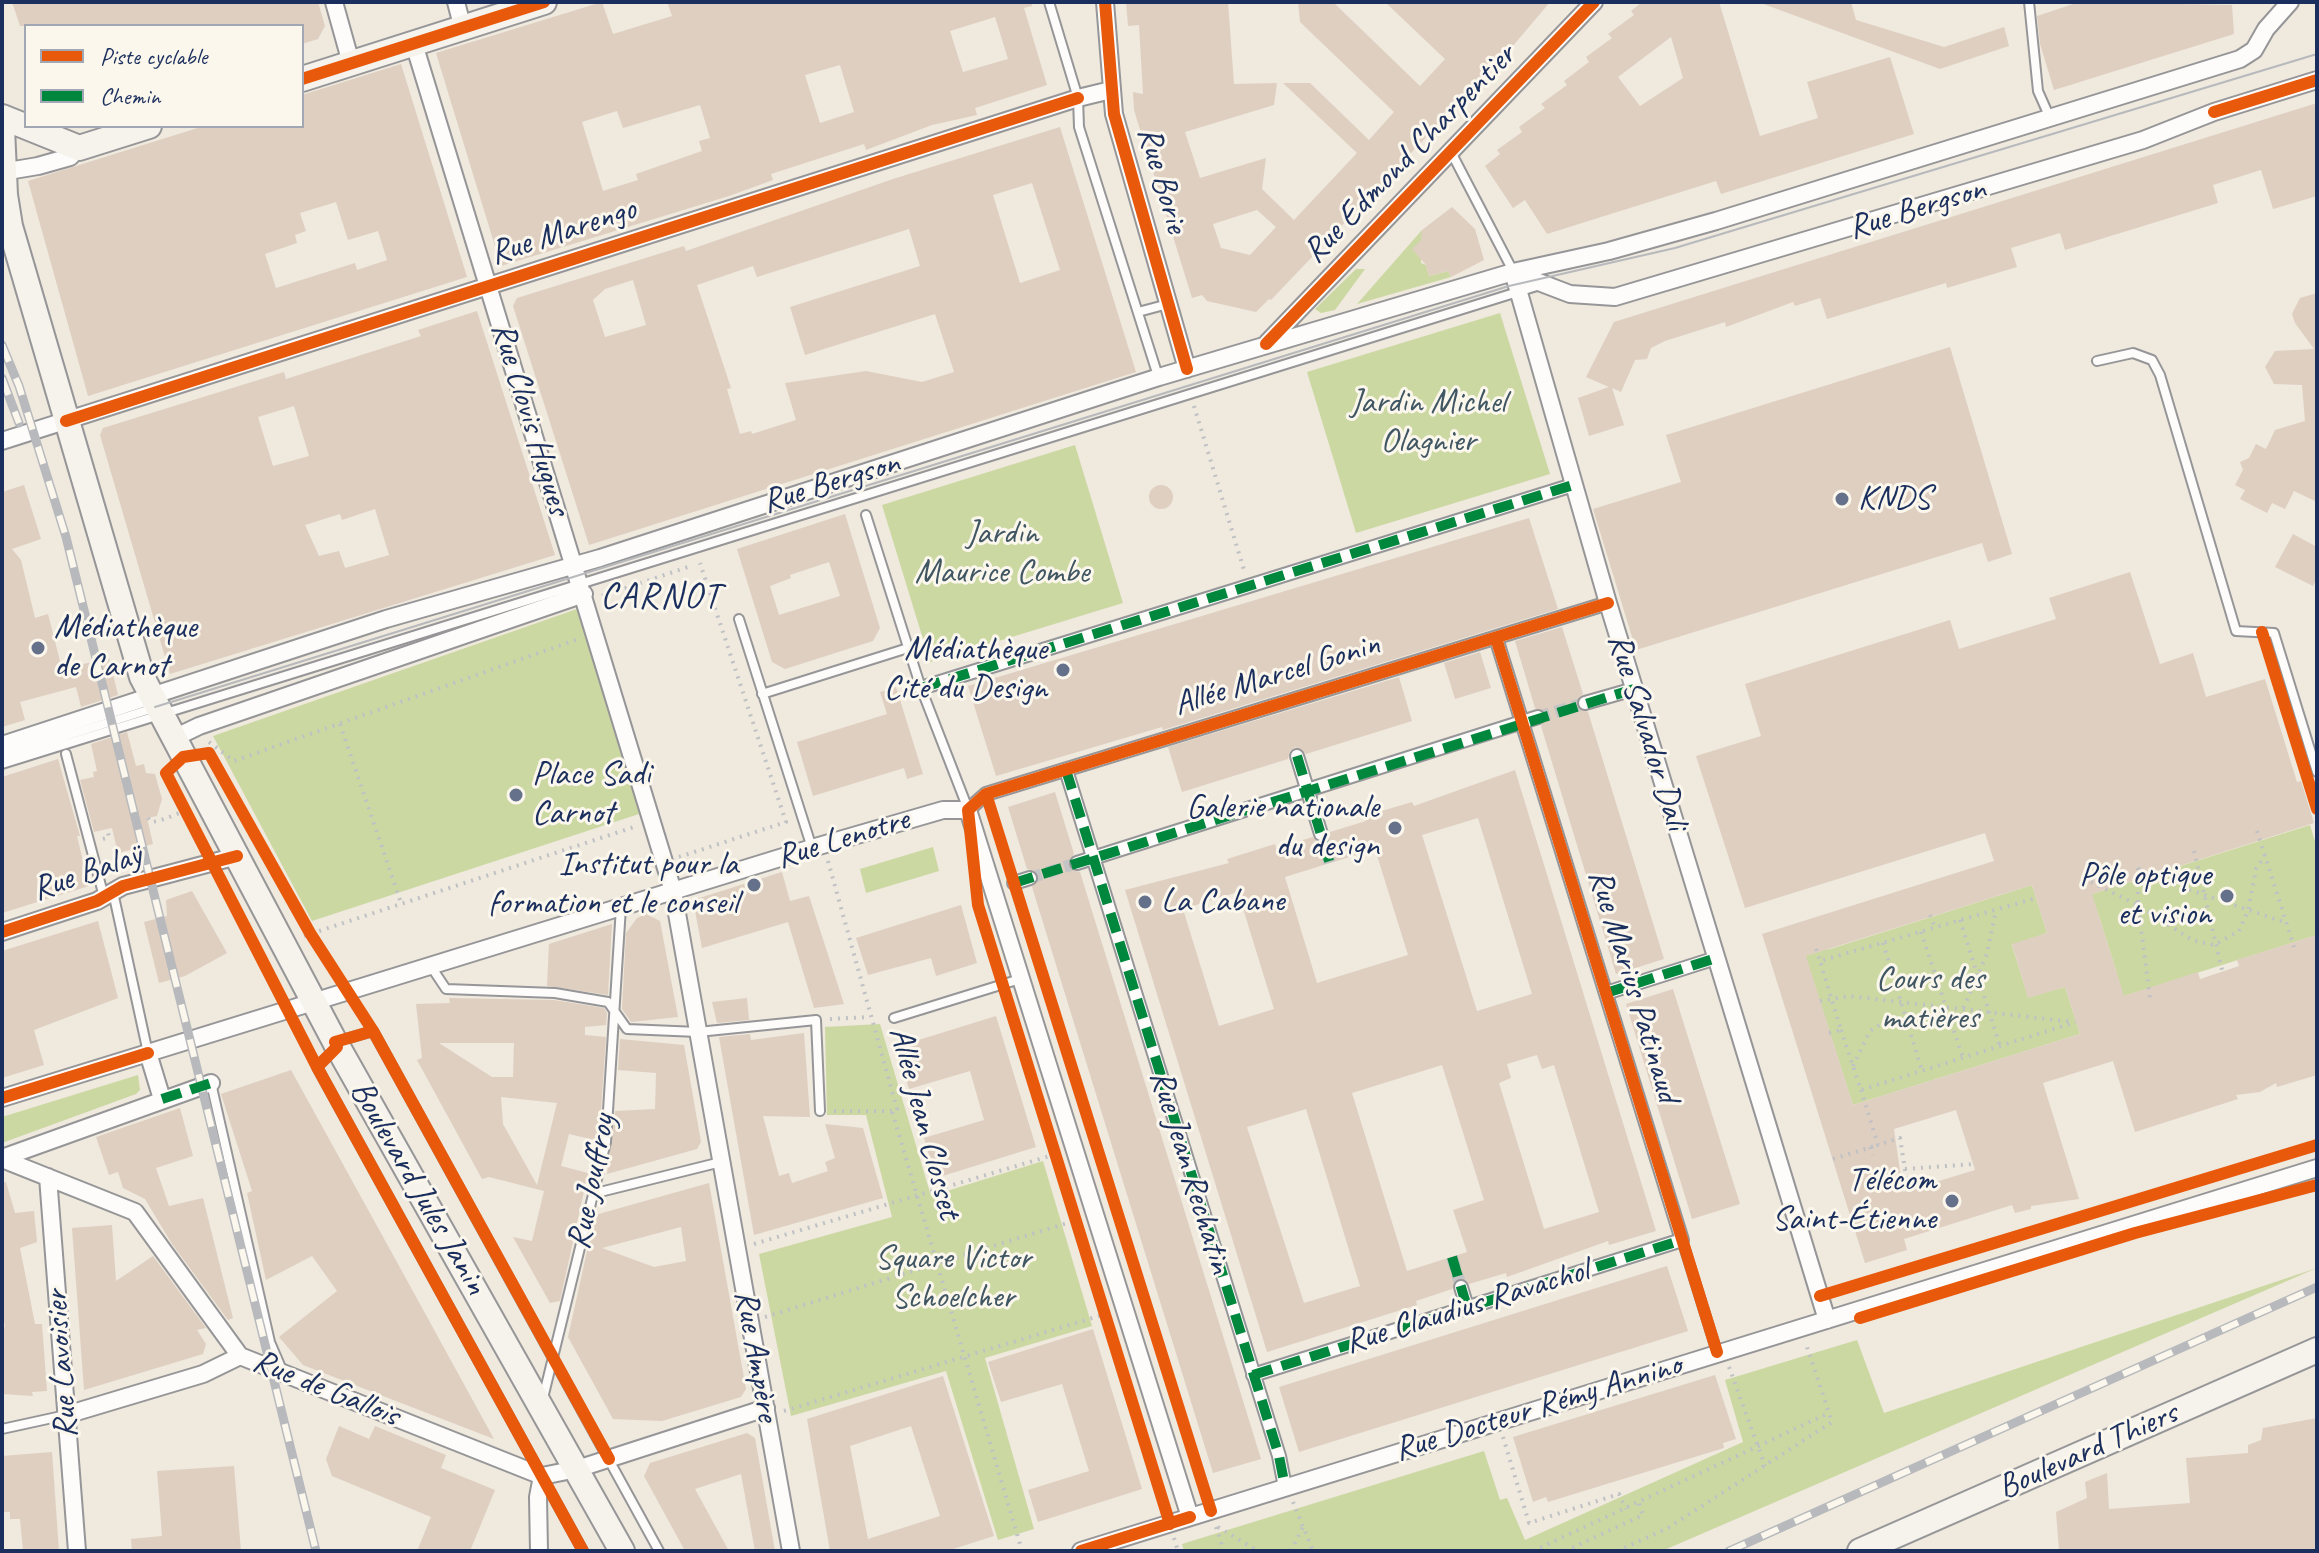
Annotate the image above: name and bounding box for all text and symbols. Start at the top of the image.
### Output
legend [24,24,304,128]
street label: Rue Edmond Charpentier [1295,36,1525,272]
text: Piste cyclable [100,41,207,71]
text: Chemin [100,81,160,111]
street label: Rue Borie [1127,122,1197,238]
street label: Rue Bergson [1844,169,1990,249]
street label: Rue Marengo [485,189,641,275]
street label: Rue Clovis Hugues [481,318,579,520]
park label: Jardin Michel Olagnier [1350,383,1506,462]
street label: Rue Bergson [758,443,904,523]
place label: KNDS [1858,479,1930,519]
marker: KNDS [1833,490,1851,508]
park label: Jardin Maurice Combe [915,514,1089,594]
district label: CARNOT [602,576,720,620]
place label: Médiathèque de Carnot [54,608,197,688]
street label: Allée Marcel Gonin [1169,624,1385,726]
street label: Rue Salvador Dali [1598,629,1696,835]
place label: Médiathèque Cité du Design [884,630,1047,710]
marker: Médiathèque de Carnot [29,639,47,657]
marker: Médiathèque Cité du Design [1054,661,1072,679]
place label: Place Sadi Carnot [532,755,651,834]
marker: Place Sadi Carnot [507,786,525,804]
place label: Galerie nationale du design [1186,788,1379,868]
street label: Rue Lenotre [772,800,914,878]
marker: Galerie nationale du design [1386,819,1404,837]
street label: Rue Balaÿ [27,835,147,911]
place label: Institut pour la formation et le conseil [488,845,738,924]
place label: Pôle optique et vision [2079,856,2211,936]
street label: Rue Marius Patinaud [1578,865,1688,1107]
marker: Institut pour la formation et le conseil [745,876,763,894]
place label: La Cabane [1161,882,1284,922]
marker: Pôle optique et vision [2218,887,2236,905]
marker: La Cabane [1136,893,1154,911]
park label: Cours des matières [1876,960,1984,1040]
street label: Allée Jean Closset [879,1023,969,1223]
street label: Rue Jean Rechatin [1140,1065,1240,1279]
street label: Boulevard Jules Janin [340,1074,496,1302]
street label: Rue Jouffroy [559,1111,625,1253]
place label: Télécom Saint-Étienne [1772,1161,1936,1240]
marker: Télécom Saint-Étienne [1943,1192,1961,1210]
park label: Square Victor Schoelcher [875,1239,1031,1318]
street label: Rue Claudius Ravachol [1340,1251,1594,1363]
street label: Rue Ampère [724,1287,788,1425]
street label: Rue Lavoisier [36,1288,88,1440]
street label: Rue de Gallois [247,1341,405,1437]
street label: Rue Docteur Rémy Annino [1390,1345,1686,1471]
street label: Boulevard Thiers [1992,1393,2184,1509]

